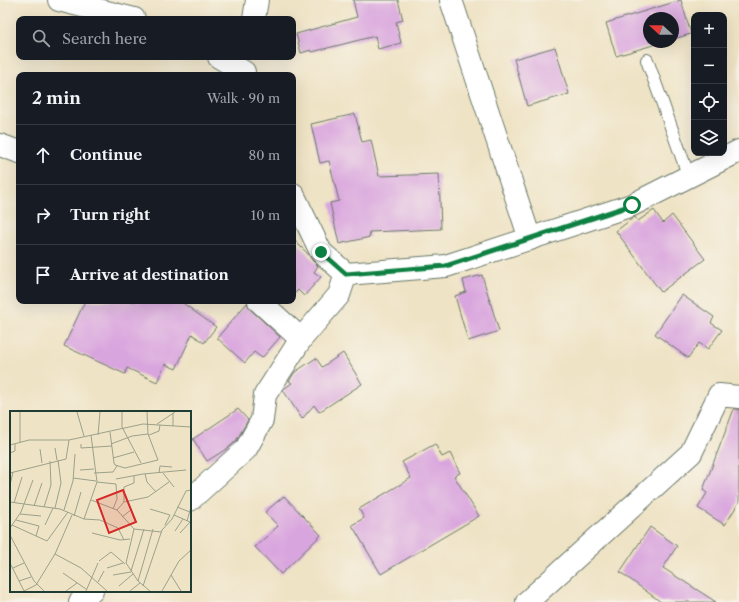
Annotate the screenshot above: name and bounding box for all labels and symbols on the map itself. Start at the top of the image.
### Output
north arrow [643,12,679,48]
route start [623,196,641,214]
route end [312,243,330,261]
inset map [10,411,191,592]

